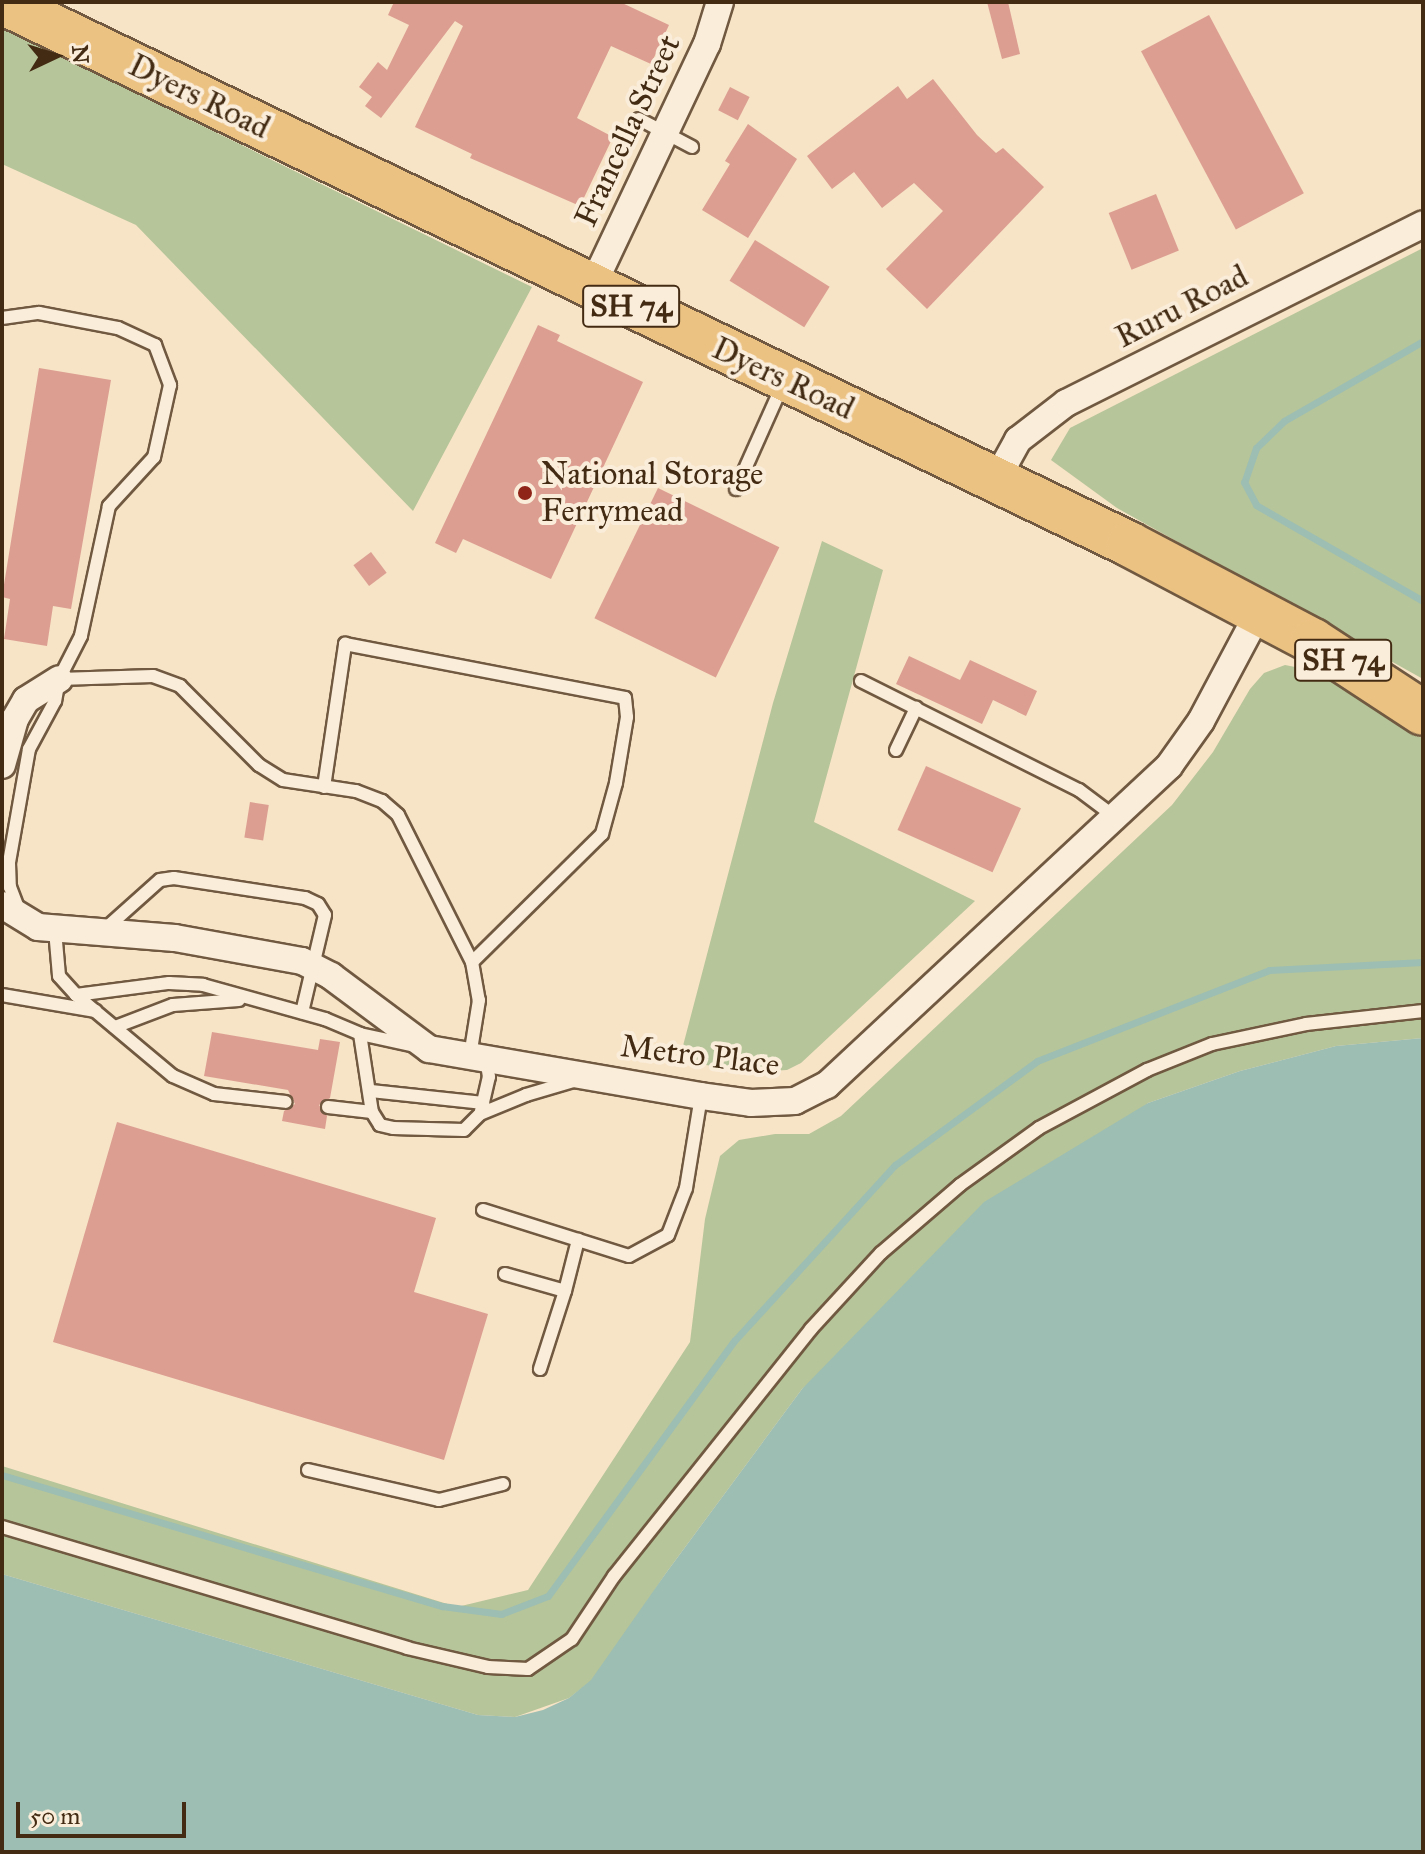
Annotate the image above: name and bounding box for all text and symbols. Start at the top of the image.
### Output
north arrow [16,16,96,96]
street label: Francella Street [567,29,689,233]
text: N [66,44,95,65]
street label: Dyers Road [122,46,276,148]
street label: Ruru Road [1109,257,1255,357]
road number: SH 74 [581,280,681,332]
street label: Dyers Road [706,329,860,429]
place label: National Storage Ferrymead [541,456,763,531]
marker: National Storage Ferrymead [516,484,534,502]
road number: SH 74 [1293,634,1393,686]
street label: Metro Place [618,1027,782,1085]
scale bar [20,1786,190,1836]
text: 50 m [30,1801,80,1831]

